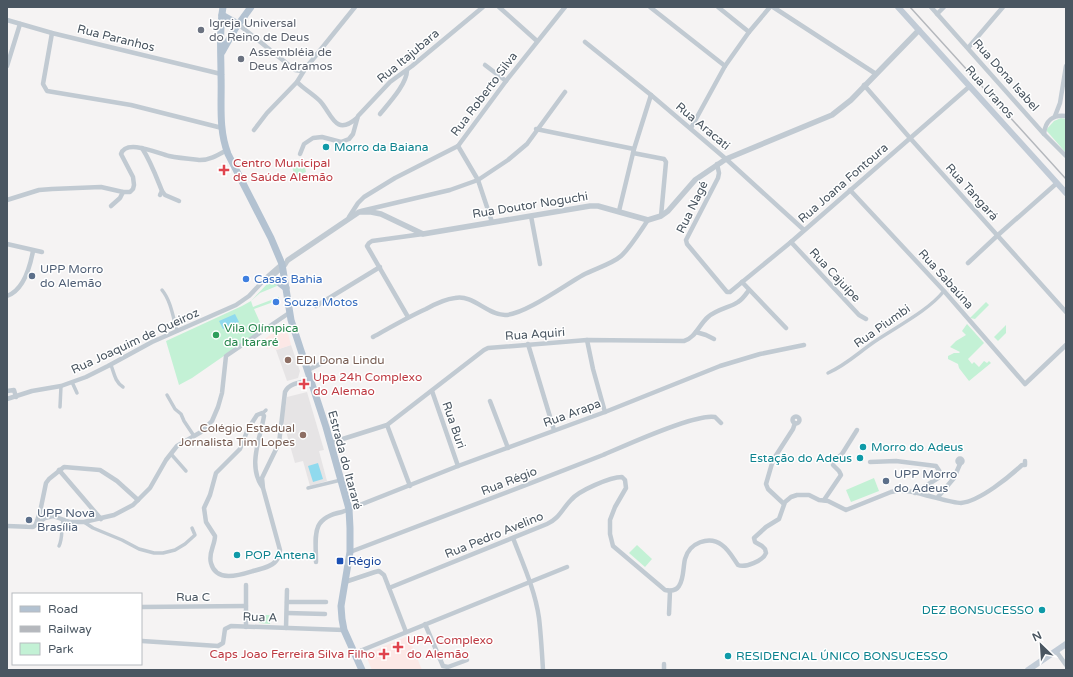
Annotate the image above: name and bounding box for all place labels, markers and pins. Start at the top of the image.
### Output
place label: Igreja Universal do Reino de Deus [209,16,309,44]
marker: Igreja Universal do Reino de Deus [196,25,206,35]
place label: Assembléia de Deus Adramos [249,45,333,73]
marker: Assembléia de Deus Adramos [236,54,246,64]
place label: Morro da Baiana [334,140,428,154]
marker: Morro da Baiana [321,142,331,152]
place label: Centro Municipal de Saúde Alemão [233,156,333,184]
marker: Centro Municipal de Saúde Alemão [218,164,230,176]
place label: UPP Morro do Alemão [40,262,103,290]
marker: UPP Morro do Alemão [27,271,37,281]
place label: Casas Bahia [254,272,323,286]
marker: Casas Bahia [241,274,251,284]
place label: Souza Motos [284,295,358,309]
marker: Souza Motos [271,297,281,307]
place label: Vila Olímpica da Itararé [224,321,298,349]
marker: Vila Olímpica da Itararé [211,330,221,340]
place label: EDI Dona Lindu [296,353,385,367]
marker: EDI Dona Lindu [283,355,293,365]
place label: Upa 24h Complexo do Alemao [313,370,422,398]
marker: Upa 24h Complexo do Alemao [298,378,310,390]
place label: Colégio Estadual Jornalista Tim Lopes [179,421,295,449]
marker: Colégio Estadual Jornalista Tim Lopes [298,430,308,440]
place label: Morro do Adeus [871,440,964,454]
marker: Morro do Adeus [858,442,868,452]
place label: Estação do Adeus [750,451,852,465]
marker: Estação do Adeus [855,453,865,463]
place label: UPP Morro do Adeus [894,467,957,495]
marker: UPP Morro do Adeus [881,476,891,486]
place label: UPP Nova Brasília [37,506,95,534]
marker: UPP Nova Brasília [24,515,34,525]
place label: POP Antena [245,548,315,562]
marker: POP Antena [232,550,242,560]
place label: Régio [348,554,381,568]
marker: Régio [335,556,345,566]
place label: DEZ BONSUCESSO [922,603,1034,617]
marker: DEZ BONSUCESSO [1037,605,1047,615]
place label: UPA Complexo do Alemão [407,633,493,661]
marker: UPA Complexo do Alemão [392,641,404,653]
place label: Caps Joao Ferreira Silva Filho [209,647,375,661]
marker: Caps Joao Ferreira Silva Filho [378,648,390,660]
place label: RESIDENCIAL ÚNICO BONSUCESSO [736,649,948,663]
marker: RESIDENCIAL ÚNICO BONSUCESSO [723,651,733,661]

